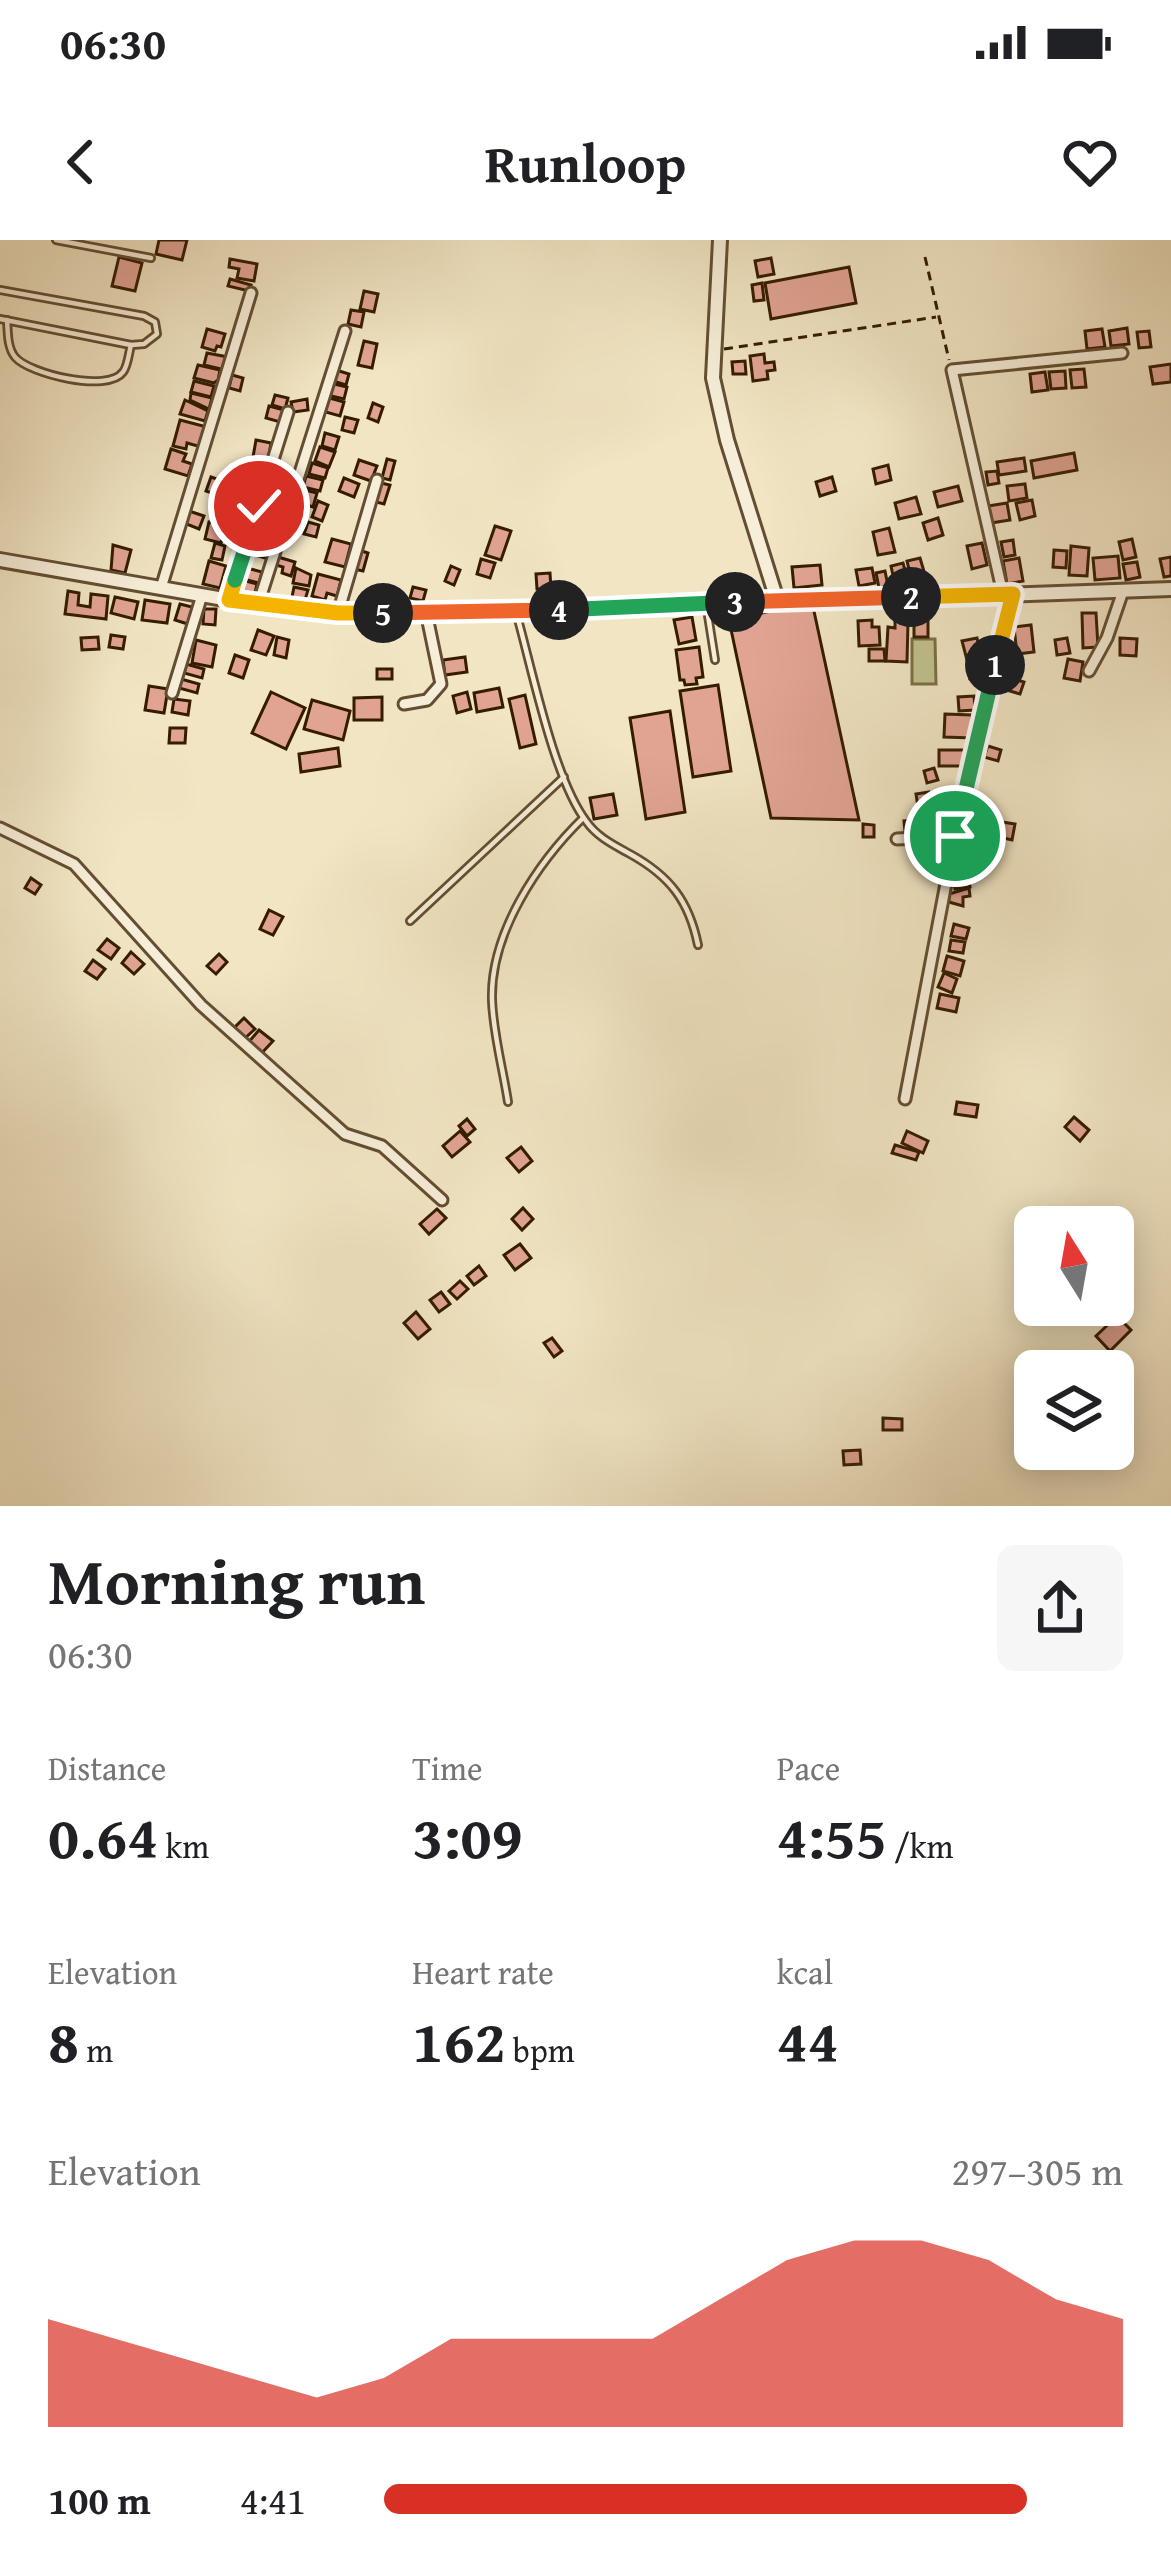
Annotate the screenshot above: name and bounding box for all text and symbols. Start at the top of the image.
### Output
text: 06:30 [60,10,166,75]
text: Runloop [485,123,686,202]
icon: back [48,129,114,195]
icon: heart [1057,129,1123,195]
pin [208,455,310,557]
icon: check [226,473,292,539]
pin: 2 [881,567,941,627]
pin: 3 [705,572,765,632]
text: 2 [902,573,920,621]
text: 3 [726,578,744,626]
pin: 4 [529,580,589,640]
pin: 5 [353,583,413,643]
text: 4 [550,586,568,634]
text: 5 [374,589,392,637]
pin: 1 [965,635,1025,695]
text: 1 [986,641,1004,689]
pin [904,785,1006,887]
icon: arrive [922,803,988,869]
north arrow [1014,1206,1134,1326]
map controls [1014,1206,1134,1470]
button: layers [1014,1350,1134,1470]
text: Morning run [48,1531,425,1628]
button: share [997,1545,1123,1671]
text: 06:30 [48,1625,133,1682]
text: Distance [48,1744,166,1792]
text: Time [412,1744,483,1792]
text: Pace [777,1744,840,1792]
text: 0.64 [48,1792,158,1880]
text: 3:09 [412,1792,523,1880]
text: 4:55 [777,1792,887,1880]
text: km [158,1822,209,1870]
text: /km [887,1822,953,1870]
text: Elevation [48,1948,177,1996]
text: Heart rate [412,1948,554,1996]
text: kcal [777,1948,833,1996]
text: 8 [48,1996,79,2084]
text: 162 [412,1996,506,2084]
text: 44 [777,1996,839,2084]
text: m [79,2026,113,2074]
text: bpm [506,2026,575,2074]
text: Elevation [48,2142,201,2199]
text: 297–305 m [951,2142,1123,2199]
text: 100 m [48,2471,151,2528]
text: 4:41 [240,2471,306,2528]

